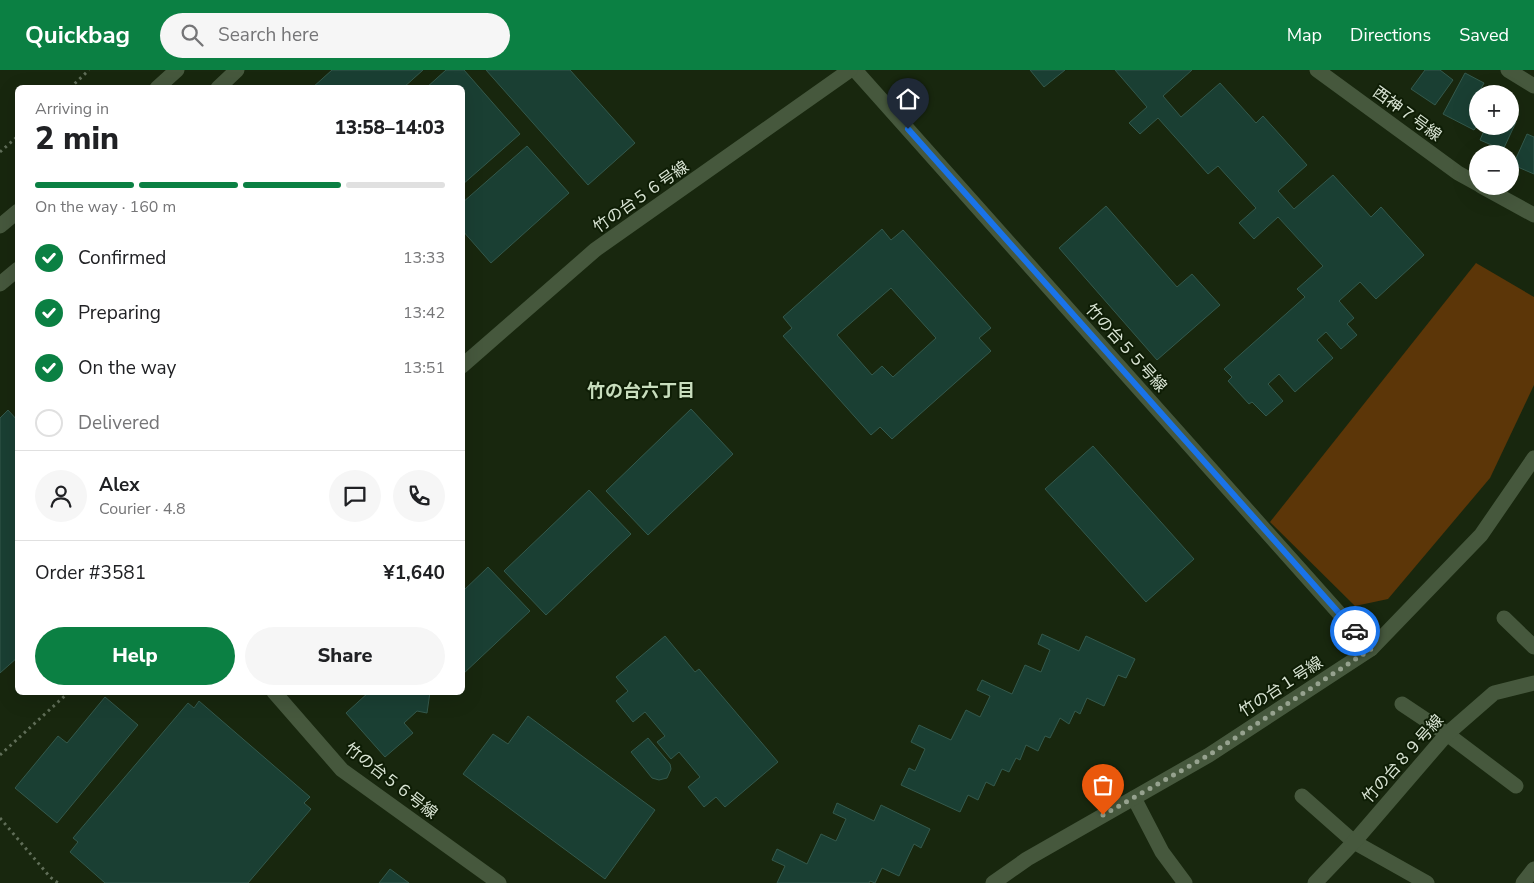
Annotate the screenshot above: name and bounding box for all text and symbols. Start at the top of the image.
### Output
search box [160,13,510,58]
text: Quickbag [25,19,130,51]
icon: search [178,21,206,49]
text: Search here [218,22,319,48]
text: Map [1287,23,1322,47]
text: Directions [1350,23,1431,47]
text: Saved [1459,23,1509,47]
pin [887,78,929,129]
street label: 西神７号線 [1368,82,1446,146]
icon: home [894,85,922,113]
map controls [1469,85,1519,195]
button: + [1469,85,1519,135]
text: Arriving in [35,98,109,120]
text: 13:58–14:03 [334,115,445,141]
text: 2 min [35,117,119,160]
button: − [1469,145,1519,195]
street label: 竹の台５６号線 [589,156,693,238]
text: On the way · 160 m [35,196,176,218]
icon: check [35,244,63,272]
text: Confirmed [78,245,166,271]
text: 13:33 [403,247,445,269]
icon: check [35,299,63,327]
street label: 竹の台５５号線 [1080,299,1172,397]
text: Preparing [78,300,161,326]
text: 13:42 [403,302,445,324]
icon: check [35,354,63,382]
text: On the way [78,355,176,381]
text: 13:51 [403,357,445,379]
district label: 竹の台六丁目 [587,379,695,403]
text: Delivered [78,410,160,436]
button: person [35,470,87,522]
button: chat [329,470,381,522]
button: phone [393,470,445,522]
text: Alex [99,472,140,498]
text: Courier · 4.8 [99,498,185,520]
text: Order #3581 [35,560,146,586]
text: ¥1,640 [383,560,445,586]
courier [1330,606,1380,656]
icon: car [1341,617,1369,645]
button: Help [35,627,235,685]
button: Share [245,627,445,685]
street label: 竹の台１号線 [1235,652,1327,722]
street label: 竹の台８９号線 [1357,710,1449,808]
street label: 竹の台５６号線 [340,738,442,824]
pin [1082,764,1124,815]
icon: bag [1089,771,1117,799]

